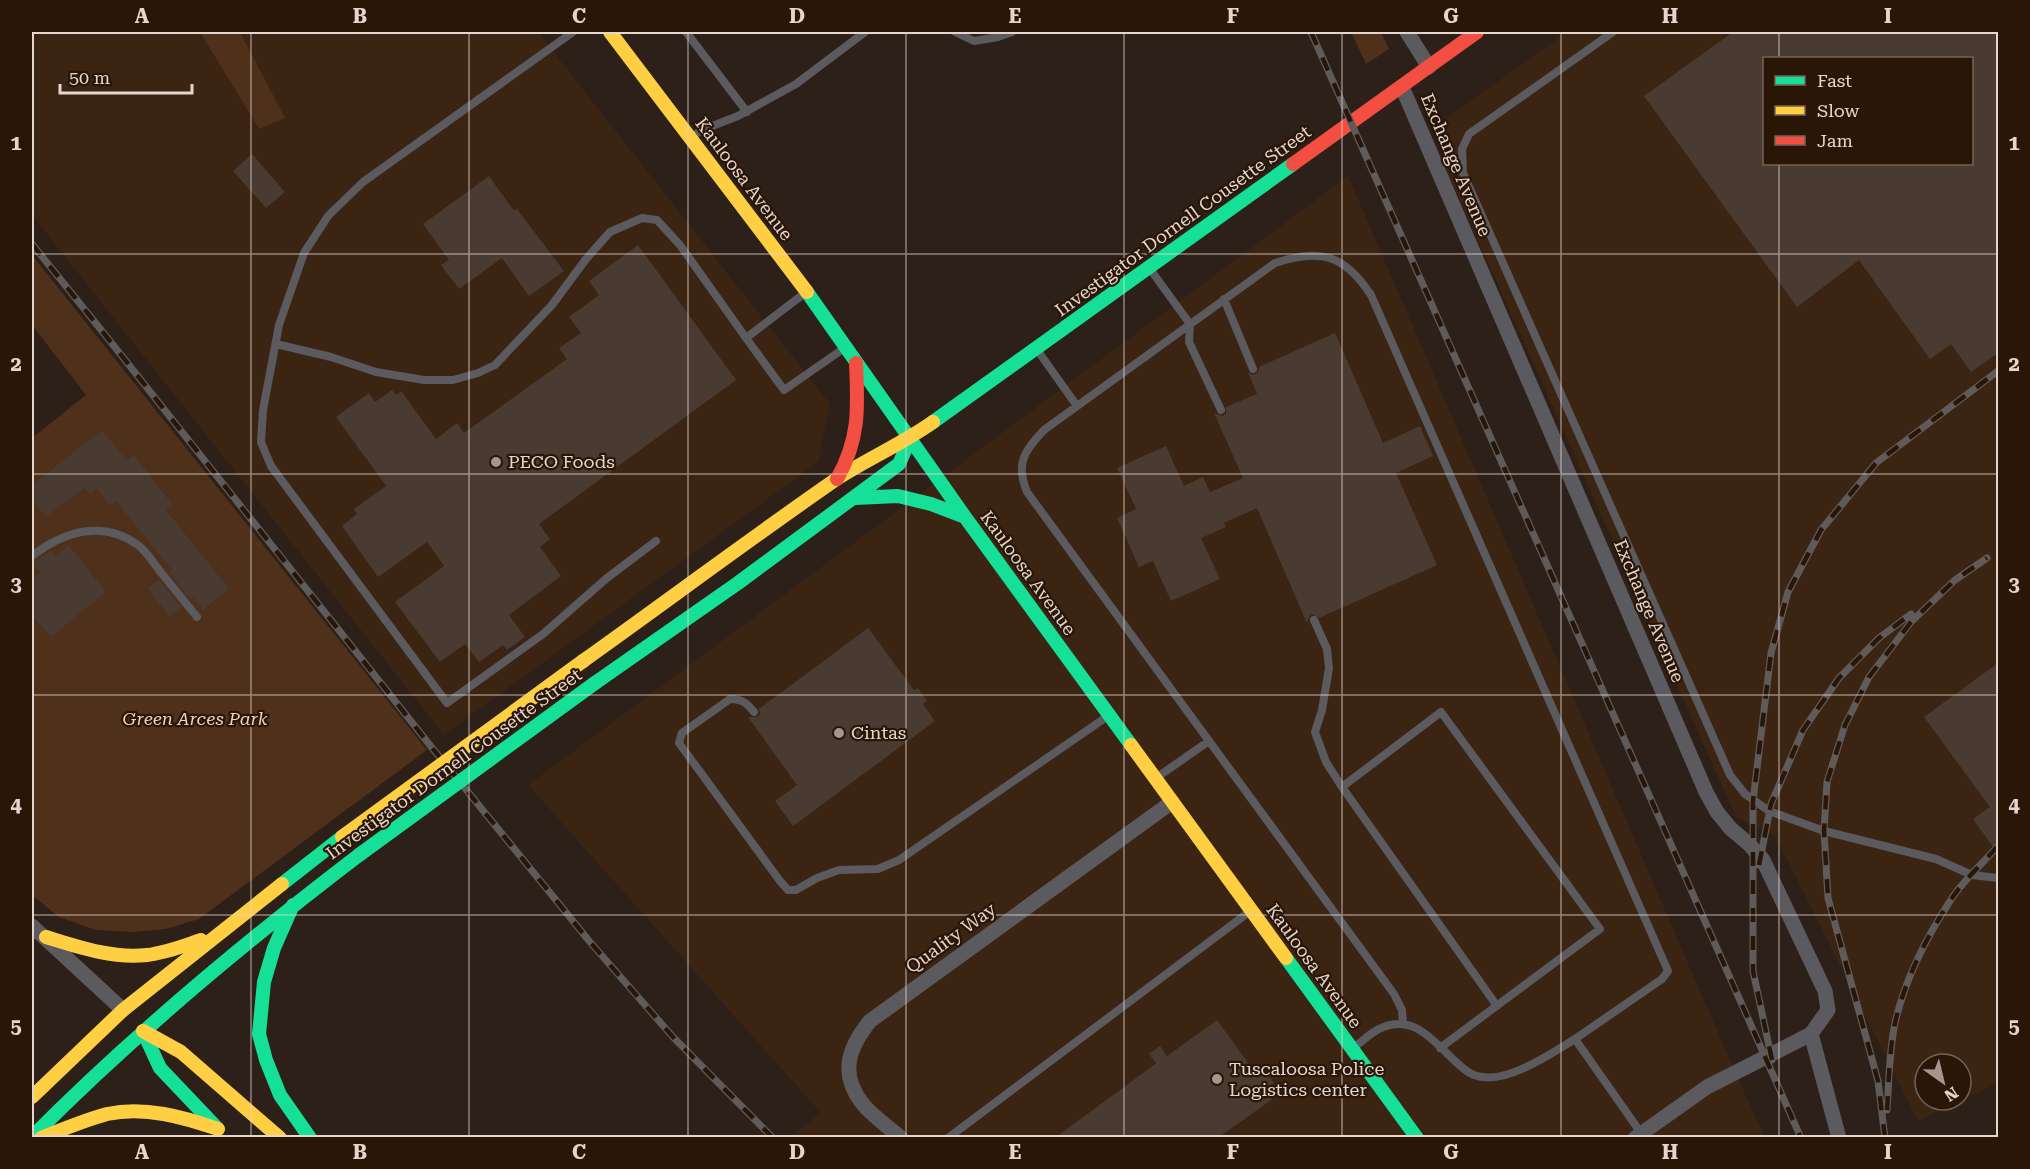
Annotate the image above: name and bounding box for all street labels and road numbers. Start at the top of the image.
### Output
street label: Exchange Avenue [1417,90,1496,240]
street label: Kauloosa Avenue [691,113,798,244]
street label: Investigator Dornell Cousette Street [1051,121,1315,320]
street label: Kauloosa Avenue [976,506,1081,639]
street label: Exchange Avenue [1610,536,1689,686]
street label: Investigator Dornell Cousette Street [322,664,586,863]
street label: Quality Way [902,898,1000,977]
street label: Kauloosa Avenue [1262,899,1367,1032]

